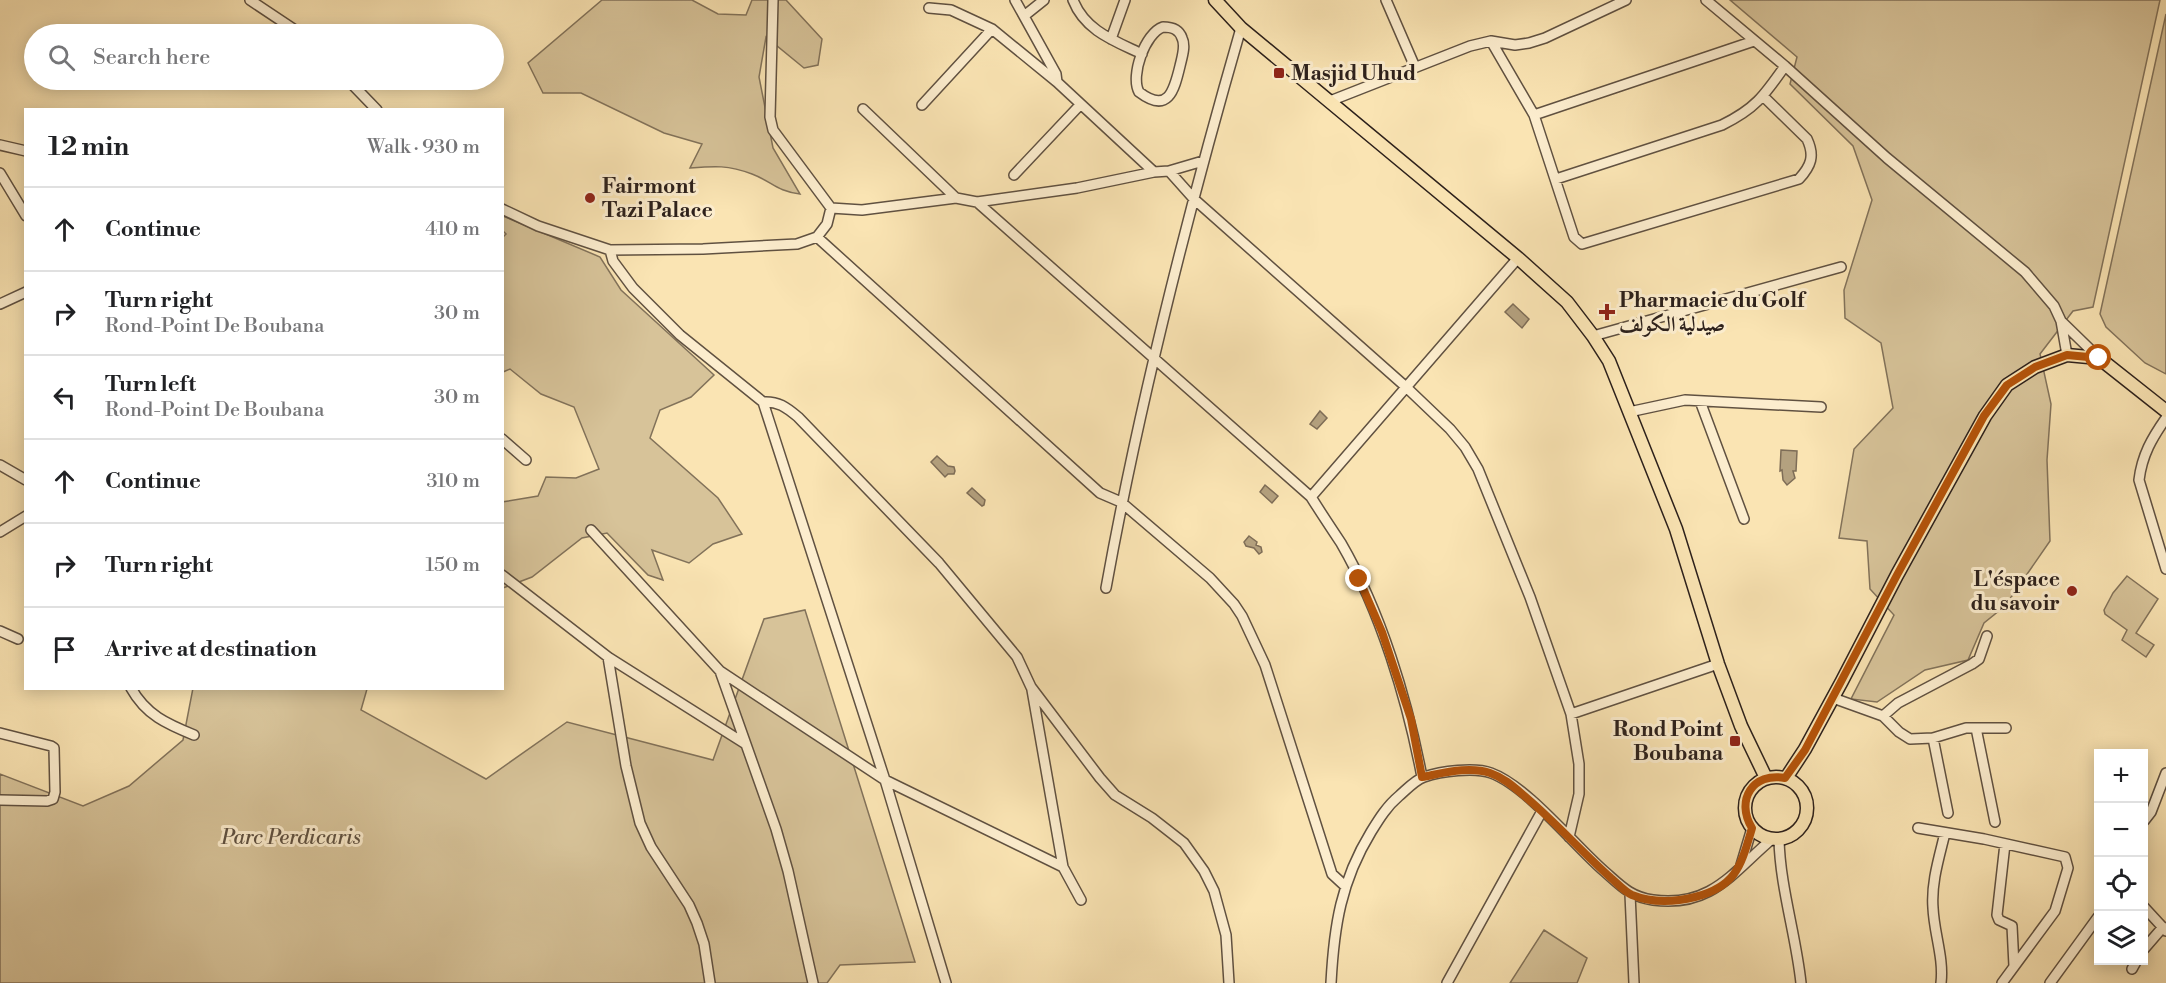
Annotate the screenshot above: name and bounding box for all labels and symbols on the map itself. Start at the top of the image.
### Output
place label: Masjid Uhud [1291,61,1416,87]
marker: Masjid Uhud [1272,66,1286,80]
place label: Fairmont Tazi Palace [602,174,713,224]
marker: Fairmont Tazi Palace [583,191,597,205]
place label: Pharmacie du Golf صيدلية الكولف [1619,288,1807,338]
marker: Pharmacie du Golf صيدلية الكولف [1600,305,1614,319]
route start [2085,344,2111,370]
route end [1345,565,1371,591]
place label: L'éspace du savoir [1970,567,2060,617]
marker: L'éspace du savoir [2065,584,2079,598]
place label: Rond Point Boubana [1613,717,1724,767]
marker: Rond Point Boubana [1728,734,1742,748]
park label: Parc Perdicaris [220,825,361,851]

